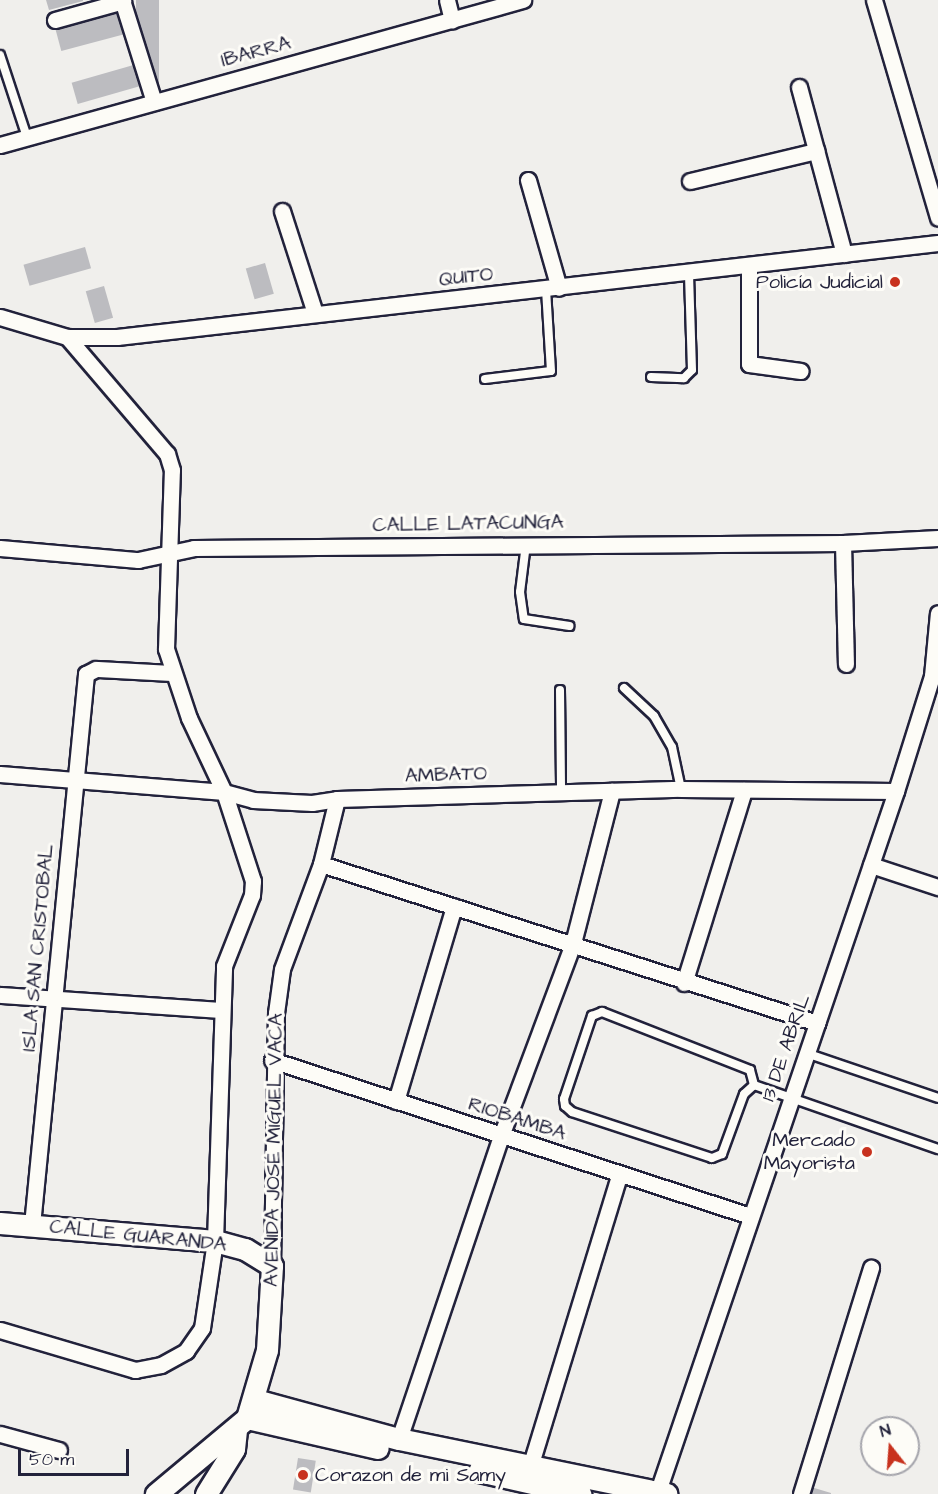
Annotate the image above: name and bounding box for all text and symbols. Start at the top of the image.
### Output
street label: IBARRA [218,31,294,73]
street label: QUITO [438,262,494,292]
place label: Policía Judicial [756,270,883,294]
marker: Policía Judicial [888,275,902,289]
street label: CALLE LATACUNGA [372,510,564,538]
street label: AMBATO [404,762,488,788]
street label: ISLA SAN CRISTOBAL [17,843,59,1053]
street label: 13 DE ABRIL [756,991,816,1105]
street label: AVENIDA JOSÉ MIGUEL VACA [260,1013,288,1287]
street label: RIOBAMBA [465,1092,569,1146]
place label: Mercado Mayorista [764,1128,855,1175]
marker: Mercado Mayorista [860,1145,874,1159]
street label: CALLE GUARANDA [48,1215,228,1257]
north arrow [860,1416,920,1476]
text: N [877,1419,893,1443]
scale bar [21,1437,132,1475]
text: 50 m [29,1447,74,1472]
place label: Corazon de mi Samy [315,1463,506,1487]
marker: Corazon de mi Samy [296,1468,310,1482]

